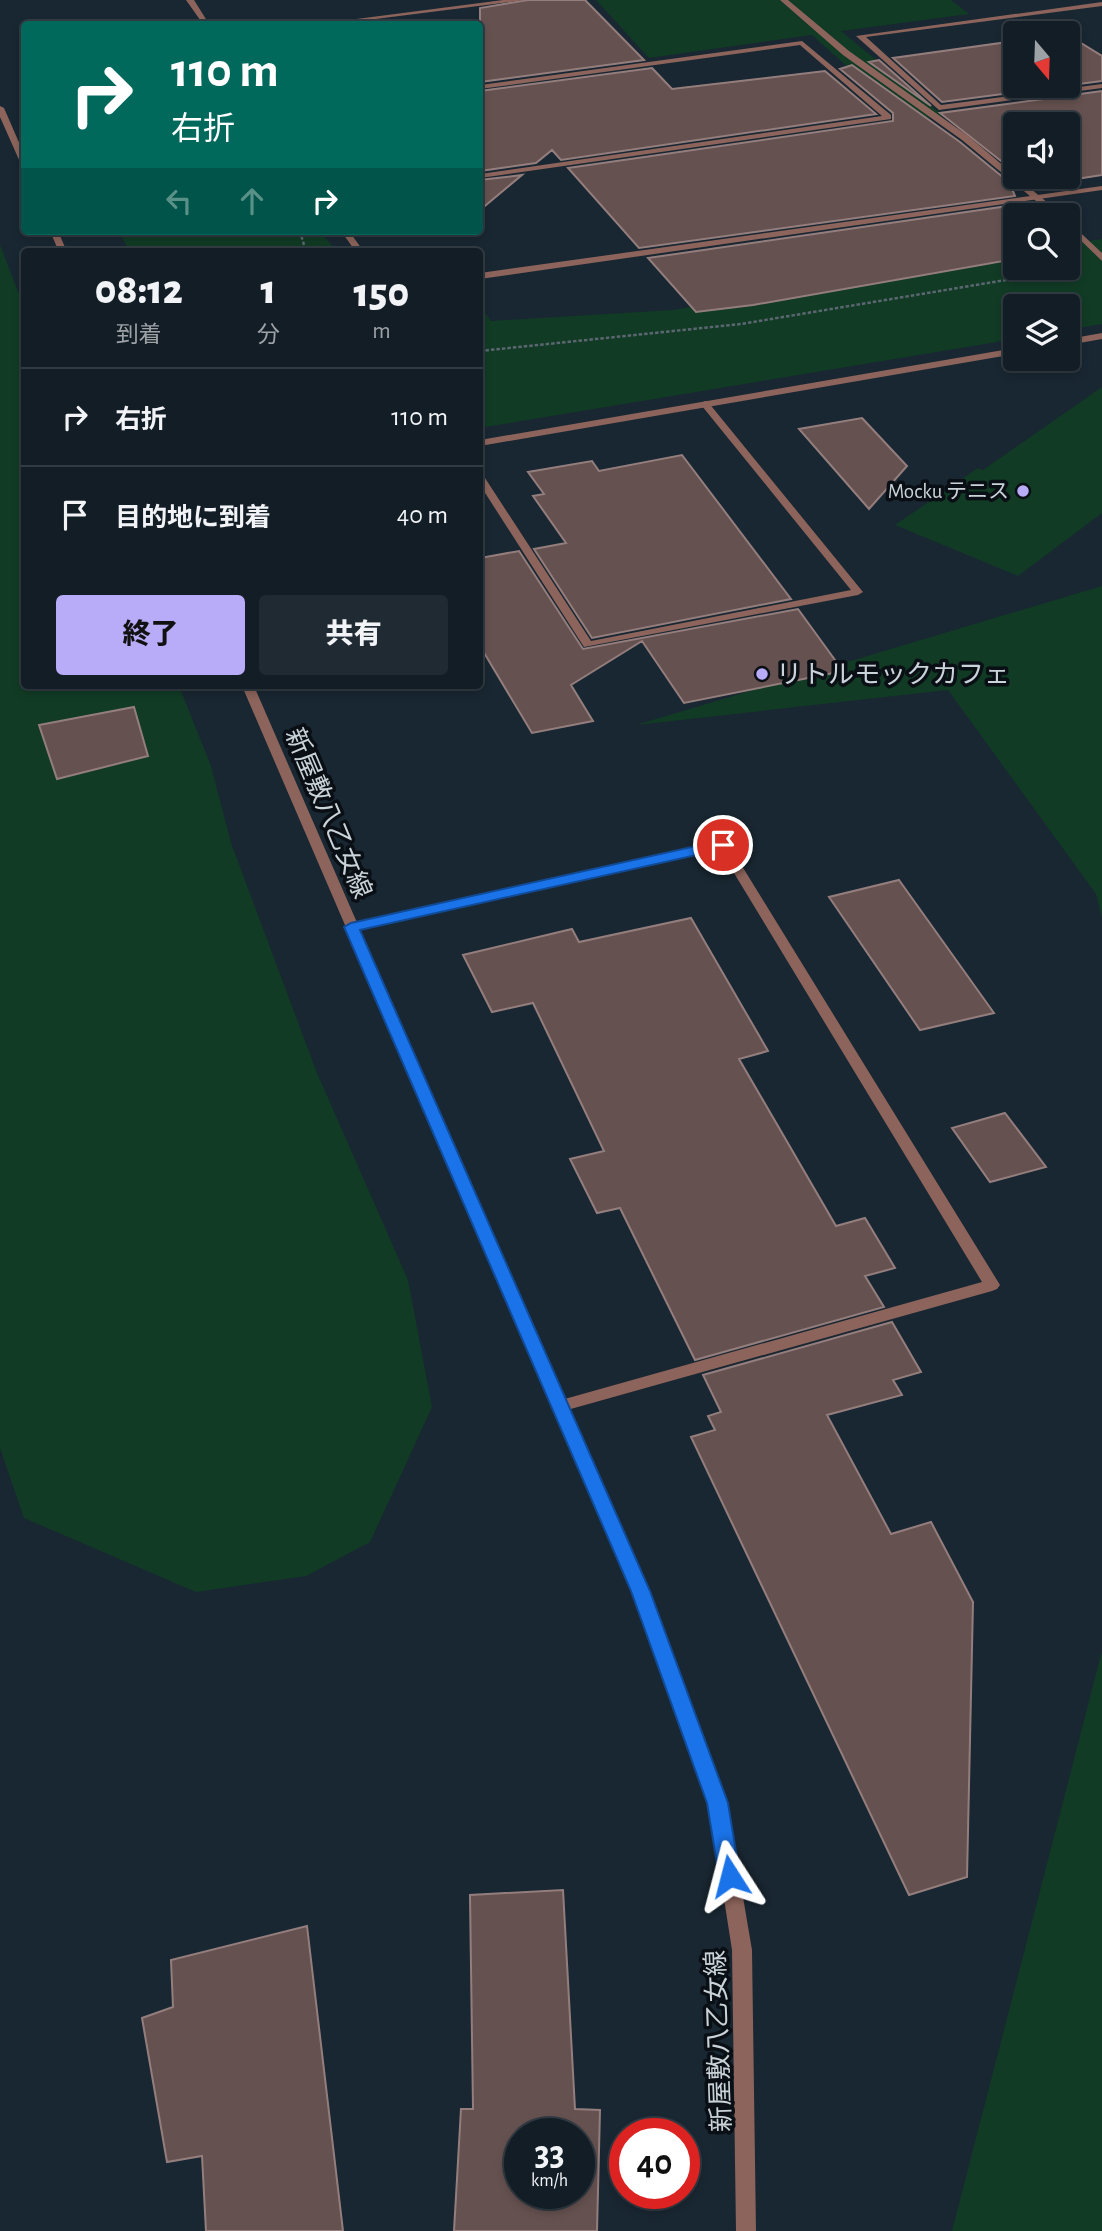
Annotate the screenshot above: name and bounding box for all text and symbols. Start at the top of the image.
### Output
north arrow [1003,21,1080,98]
map controls [1003,21,1080,371]
text: 110 m [171,47,279,96]
icon: right [56,49,147,140]
button: sound [1003,112,1080,189]
text: 右折 [171,113,235,145]
icon: left [160,182,198,220]
icon: ahead [233,182,271,220]
icon: right [306,182,344,220]
button: search [1003,203,1080,280]
text: 08:12 [95,269,183,311]
text: 1 [260,269,276,311]
text: 150 [354,272,409,314]
button: layers [1003,294,1080,371]
text: m [372,320,391,343]
text: 到着 [116,324,162,347]
text: 分 [257,324,280,347]
icon: right [56,398,94,436]
text: 110 m [391,404,448,430]
text: 右折 [115,407,167,433]
place label: Mocku テニス [888,481,1009,502]
marker: Mocku テニス [1015,483,1031,499]
icon: arrive [56,496,94,534]
text: 40 m [397,502,448,528]
text: 目的地に到着 [115,505,271,531]
button: 終了 [56,595,245,675]
button: 共有 [259,595,448,675]
place label: リトルモックカフェ [776,662,1010,688]
marker: リトルモックカフェ [754,666,770,682]
street label: 新屋敷八乙女線 [281,724,377,902]
pin [693,815,753,875]
icon: arrive [704,826,742,864]
position arrow [693,1839,767,1913]
street label: 新屋敷八乙女線 [701,1950,735,2132]
speed limit sign: 40 [609,2118,700,2209]
text: 33 [534,2137,565,2172]
text: km/h [531,2172,568,2190]

